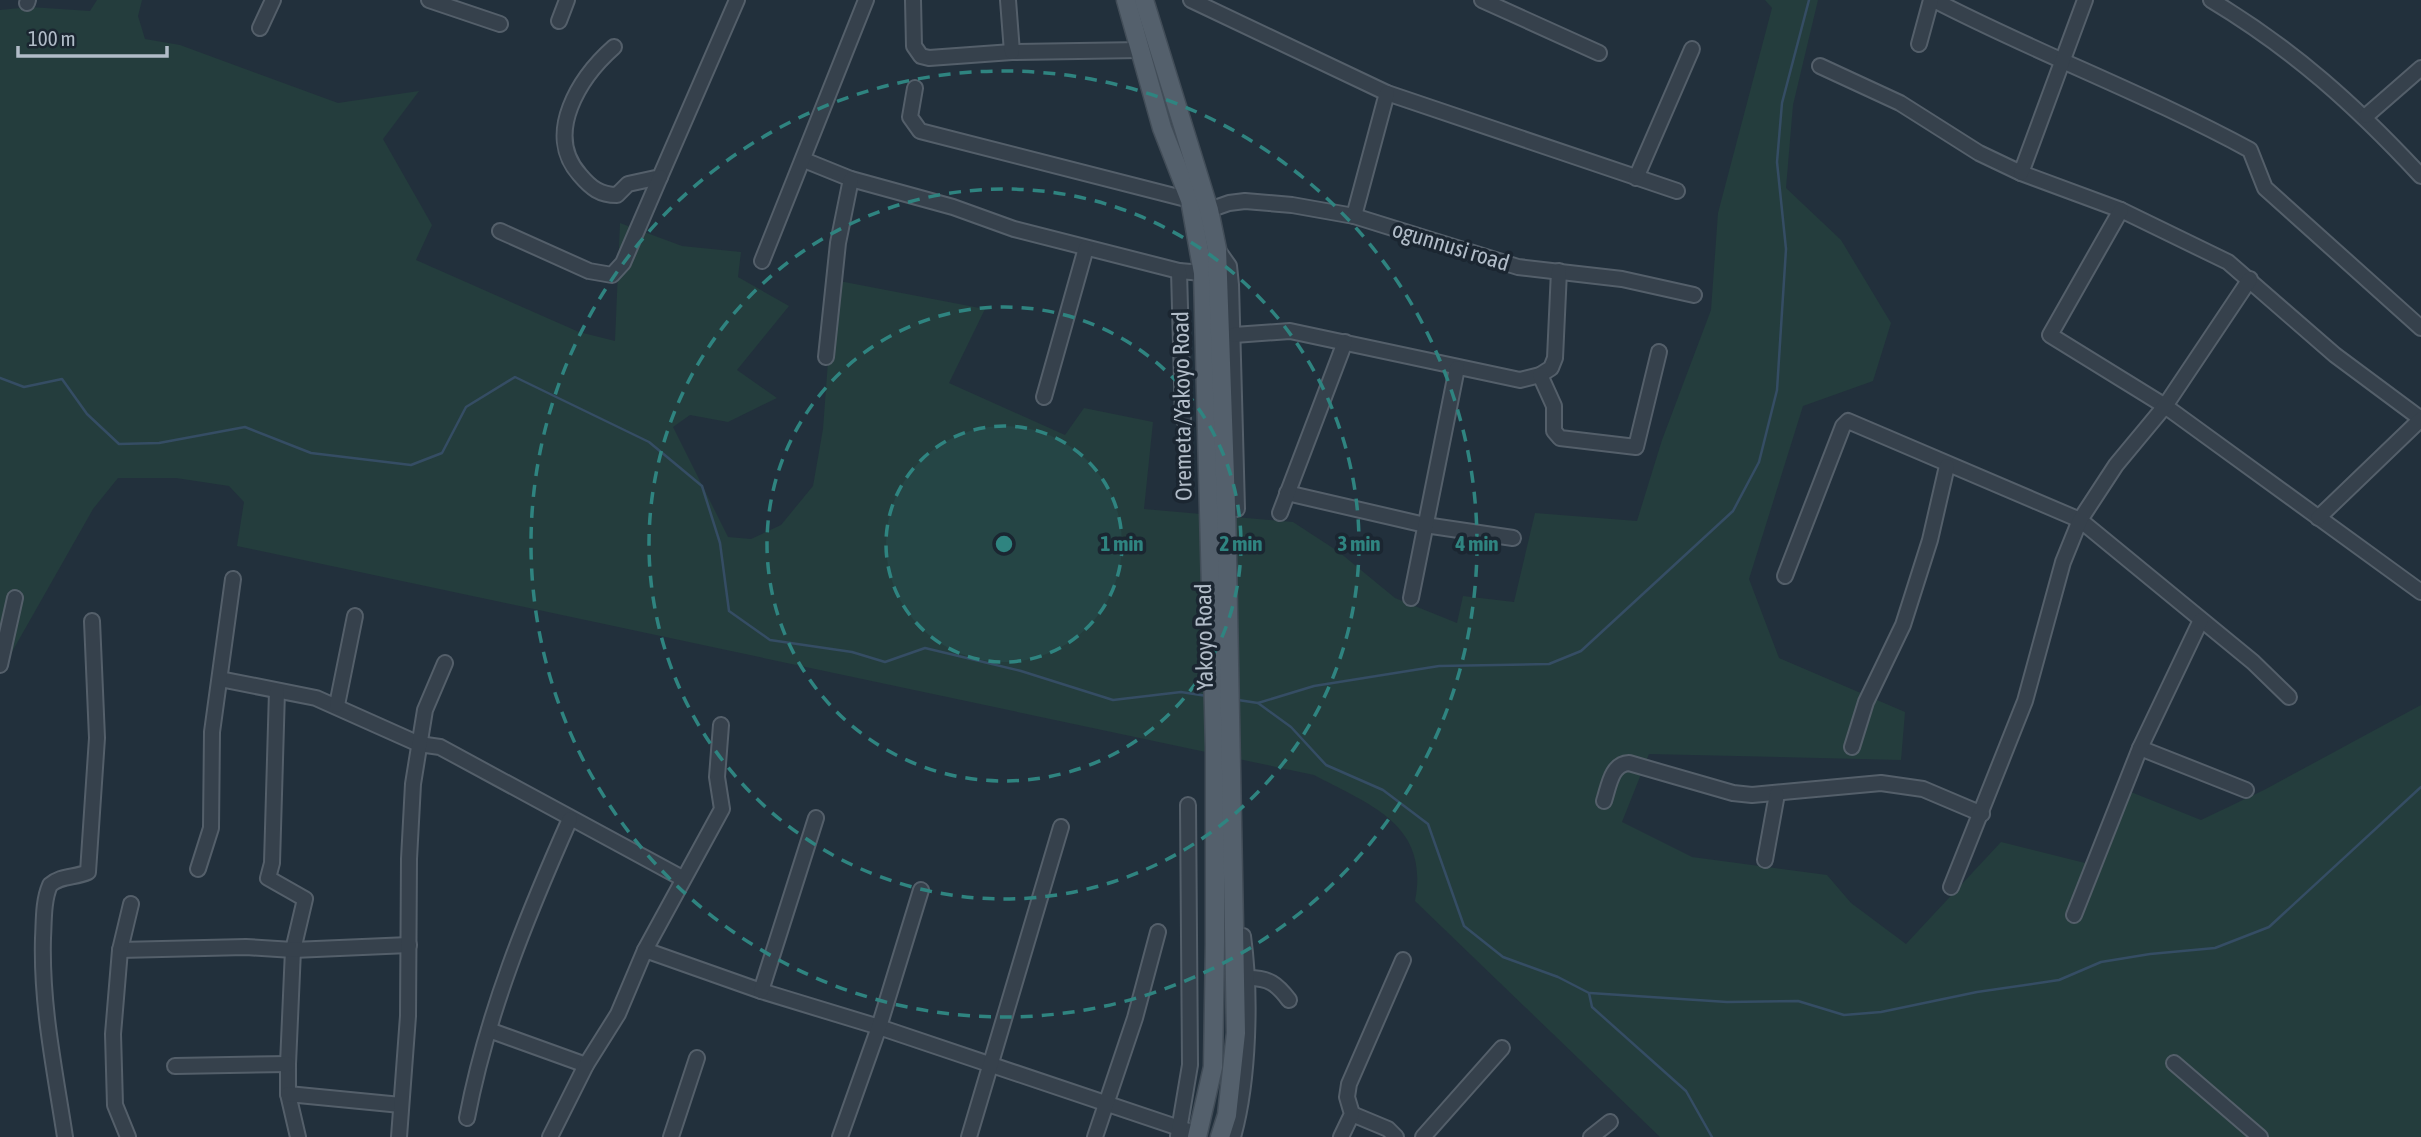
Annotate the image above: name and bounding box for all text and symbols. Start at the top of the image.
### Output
scale bar [18,14,166,58]
text: 100 m [28,26,76,50]
street label: ogunnusi road [1389,216,1513,276]
street label: Oremeta/Yakoyo Road [1167,311,1197,501]
text: 1 min [1101,531,1143,555]
text: 2 min [1220,531,1262,555]
text: 3 min [1338,531,1380,555]
text: 4 min [1455,531,1498,555]
centre of rings [992,532,1016,556]
street label: Yakoyo Road [1190,583,1218,691]

